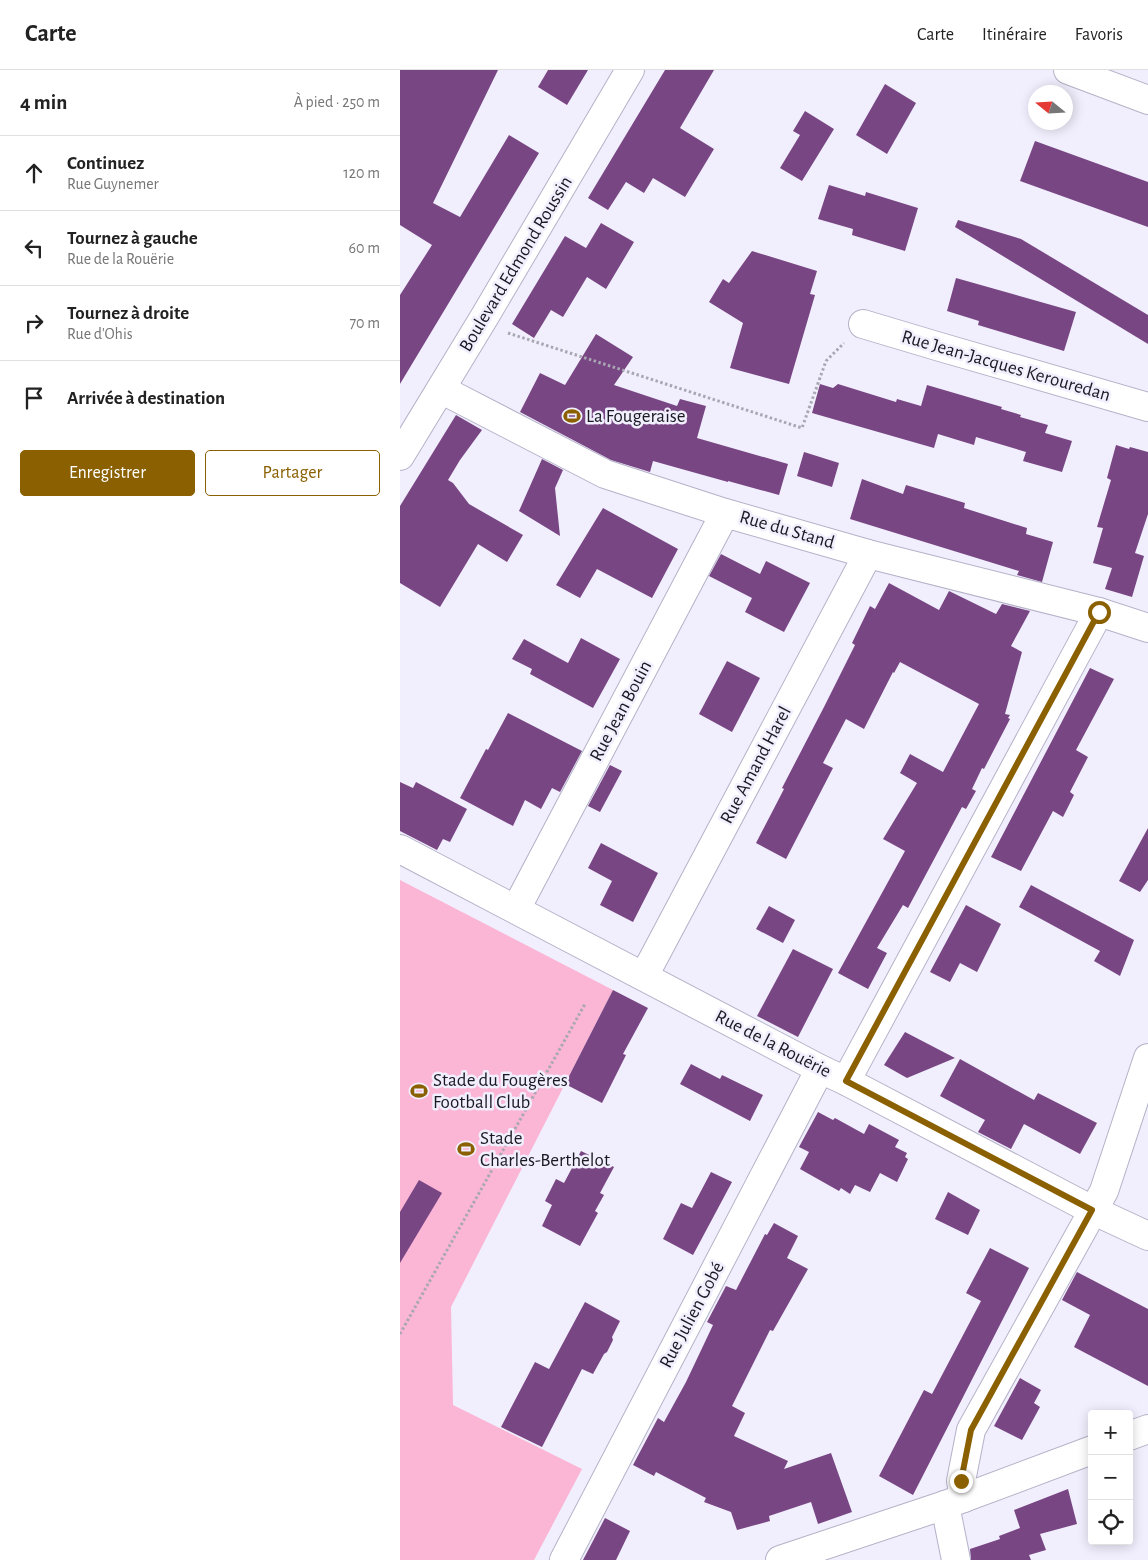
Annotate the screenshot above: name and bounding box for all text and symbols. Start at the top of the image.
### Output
text: Carte [25,22,77,46]
text: Carte [917,26,954,44]
text: Itinéraire [982,26,1047,44]
text: Favoris [1075,26,1123,44]
north arrow [1028,85,1073,130]
text: 4 min [20,92,67,113]
text: À pied · 250 m [294,94,380,110]
text: Continuez [67,154,144,173]
icon: ahead [20,159,48,187]
text: 120 m [343,165,380,181]
street label: Boulevard Edmond Roussin [456,173,576,355]
text: Rue Guynemer [67,176,159,192]
text: Tournez à gauche [67,229,198,248]
icon: left [20,234,48,262]
text: 60 m [349,240,380,256]
text: Rue de la Rouërie [67,251,174,267]
text: Tournez à droite [67,304,189,323]
icon: right [20,309,48,337]
text: 70 m [349,315,380,331]
text: Rue d'Ohis [67,326,133,342]
street label: Rue Jean-Jacques Kerouredan [899,327,1113,405]
icon: arrive [20,384,48,412]
text: Arrivée à destination [67,389,225,408]
sports icon: La Fougeraise [562,406,582,426]
place label: La Fougeraise [586,407,686,426]
button: Enregistrer [20,450,195,496]
button: Partager [205,450,380,496]
street label: Rue du Stand [737,507,837,553]
route start [1088,601,1111,624]
street label: Rue Jean Bouin [587,658,655,764]
street label: Rue Amand Harel [717,703,795,827]
street label: Rue de la Rouërie [712,1007,834,1081]
place label: Stade du Fougères Football Club [433,1071,568,1112]
sports icon: Stade du Fougères Football Club [409,1081,429,1101]
place label: Stade Charles-Berthelot [480,1129,610,1170]
sports icon: Stade Charles-Berthelot [456,1139,476,1159]
street label: Rue Julien Gobé [656,1259,728,1371]
map controls [1088,1410,1133,1545]
button: + [1088,1410,1133,1455]
button: − [1088,1455,1133,1500]
route end [950,1470,973,1493]
button: locate [1088,1500,1133,1545]

